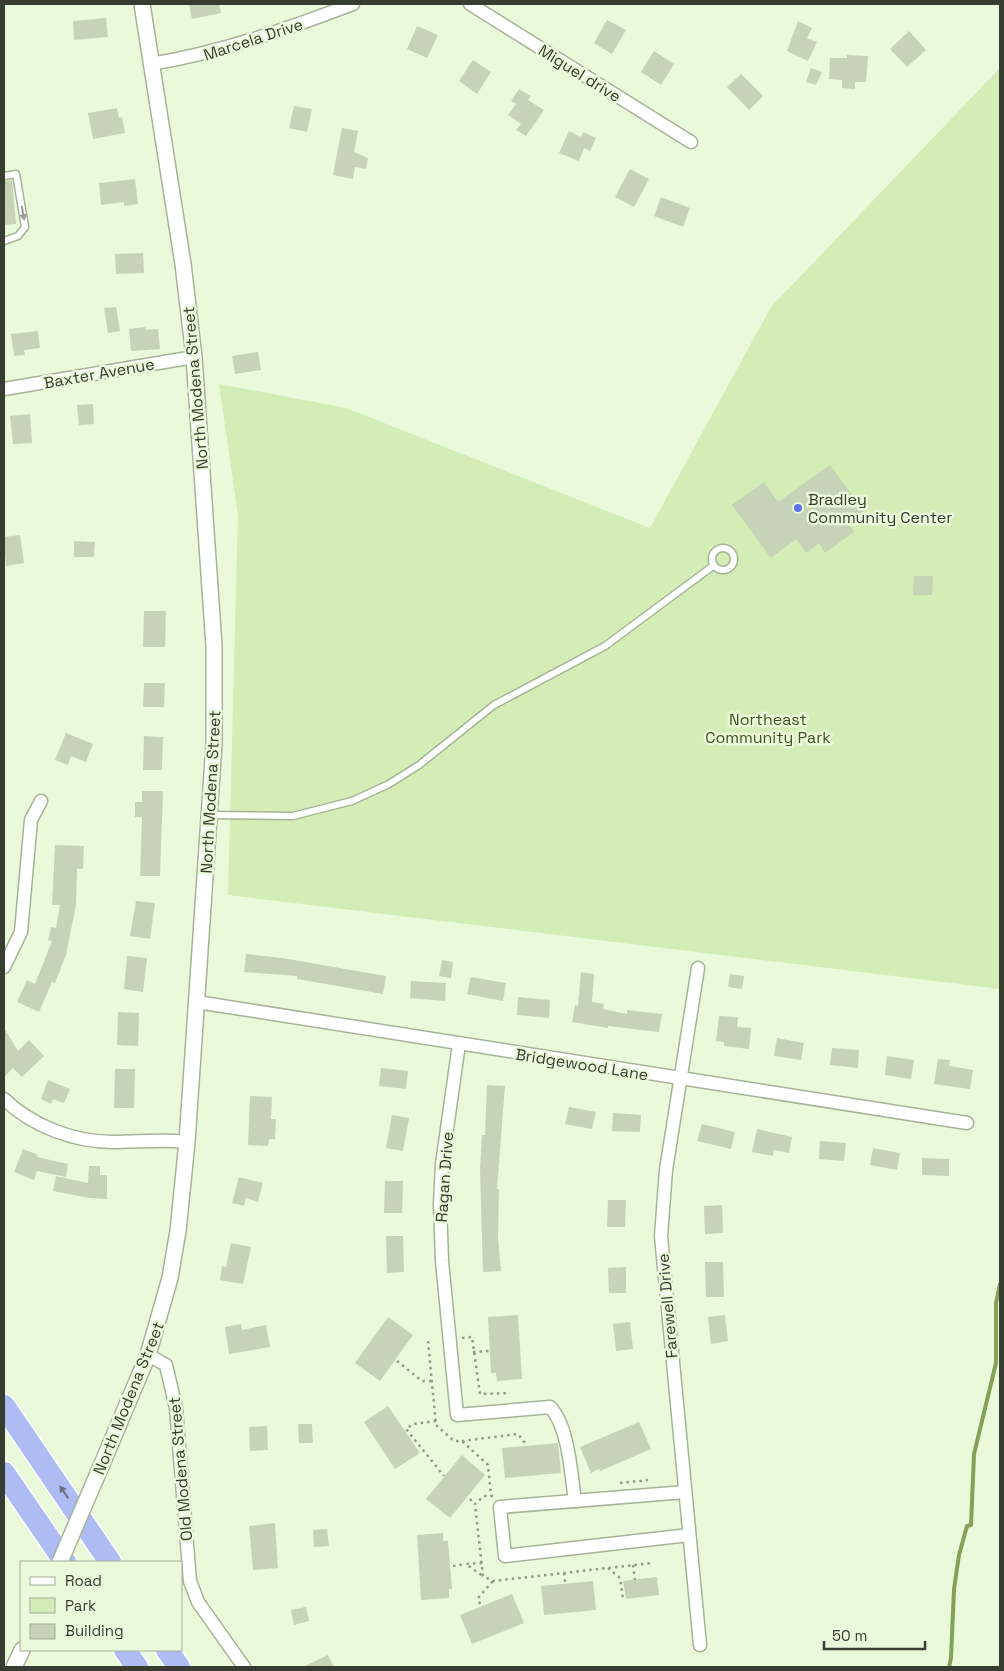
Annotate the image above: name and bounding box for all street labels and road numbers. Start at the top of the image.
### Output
street label: Marcela Drive [201,14,306,65]
street label: Miguel drive [535,40,625,107]
street label: North Modena Street [178,306,213,470]
street label: Baxter Avenue [42,353,156,394]
street label: North Modena Street [196,710,225,874]
street label: Bridgewood Lane [514,1044,650,1085]
street label: Ragan Drive [431,1131,458,1223]
street label: Farewell Drive [652,1253,683,1359]
street label: North Modena Street [88,1319,169,1478]
street label: Old Modena Street [164,1396,197,1542]

